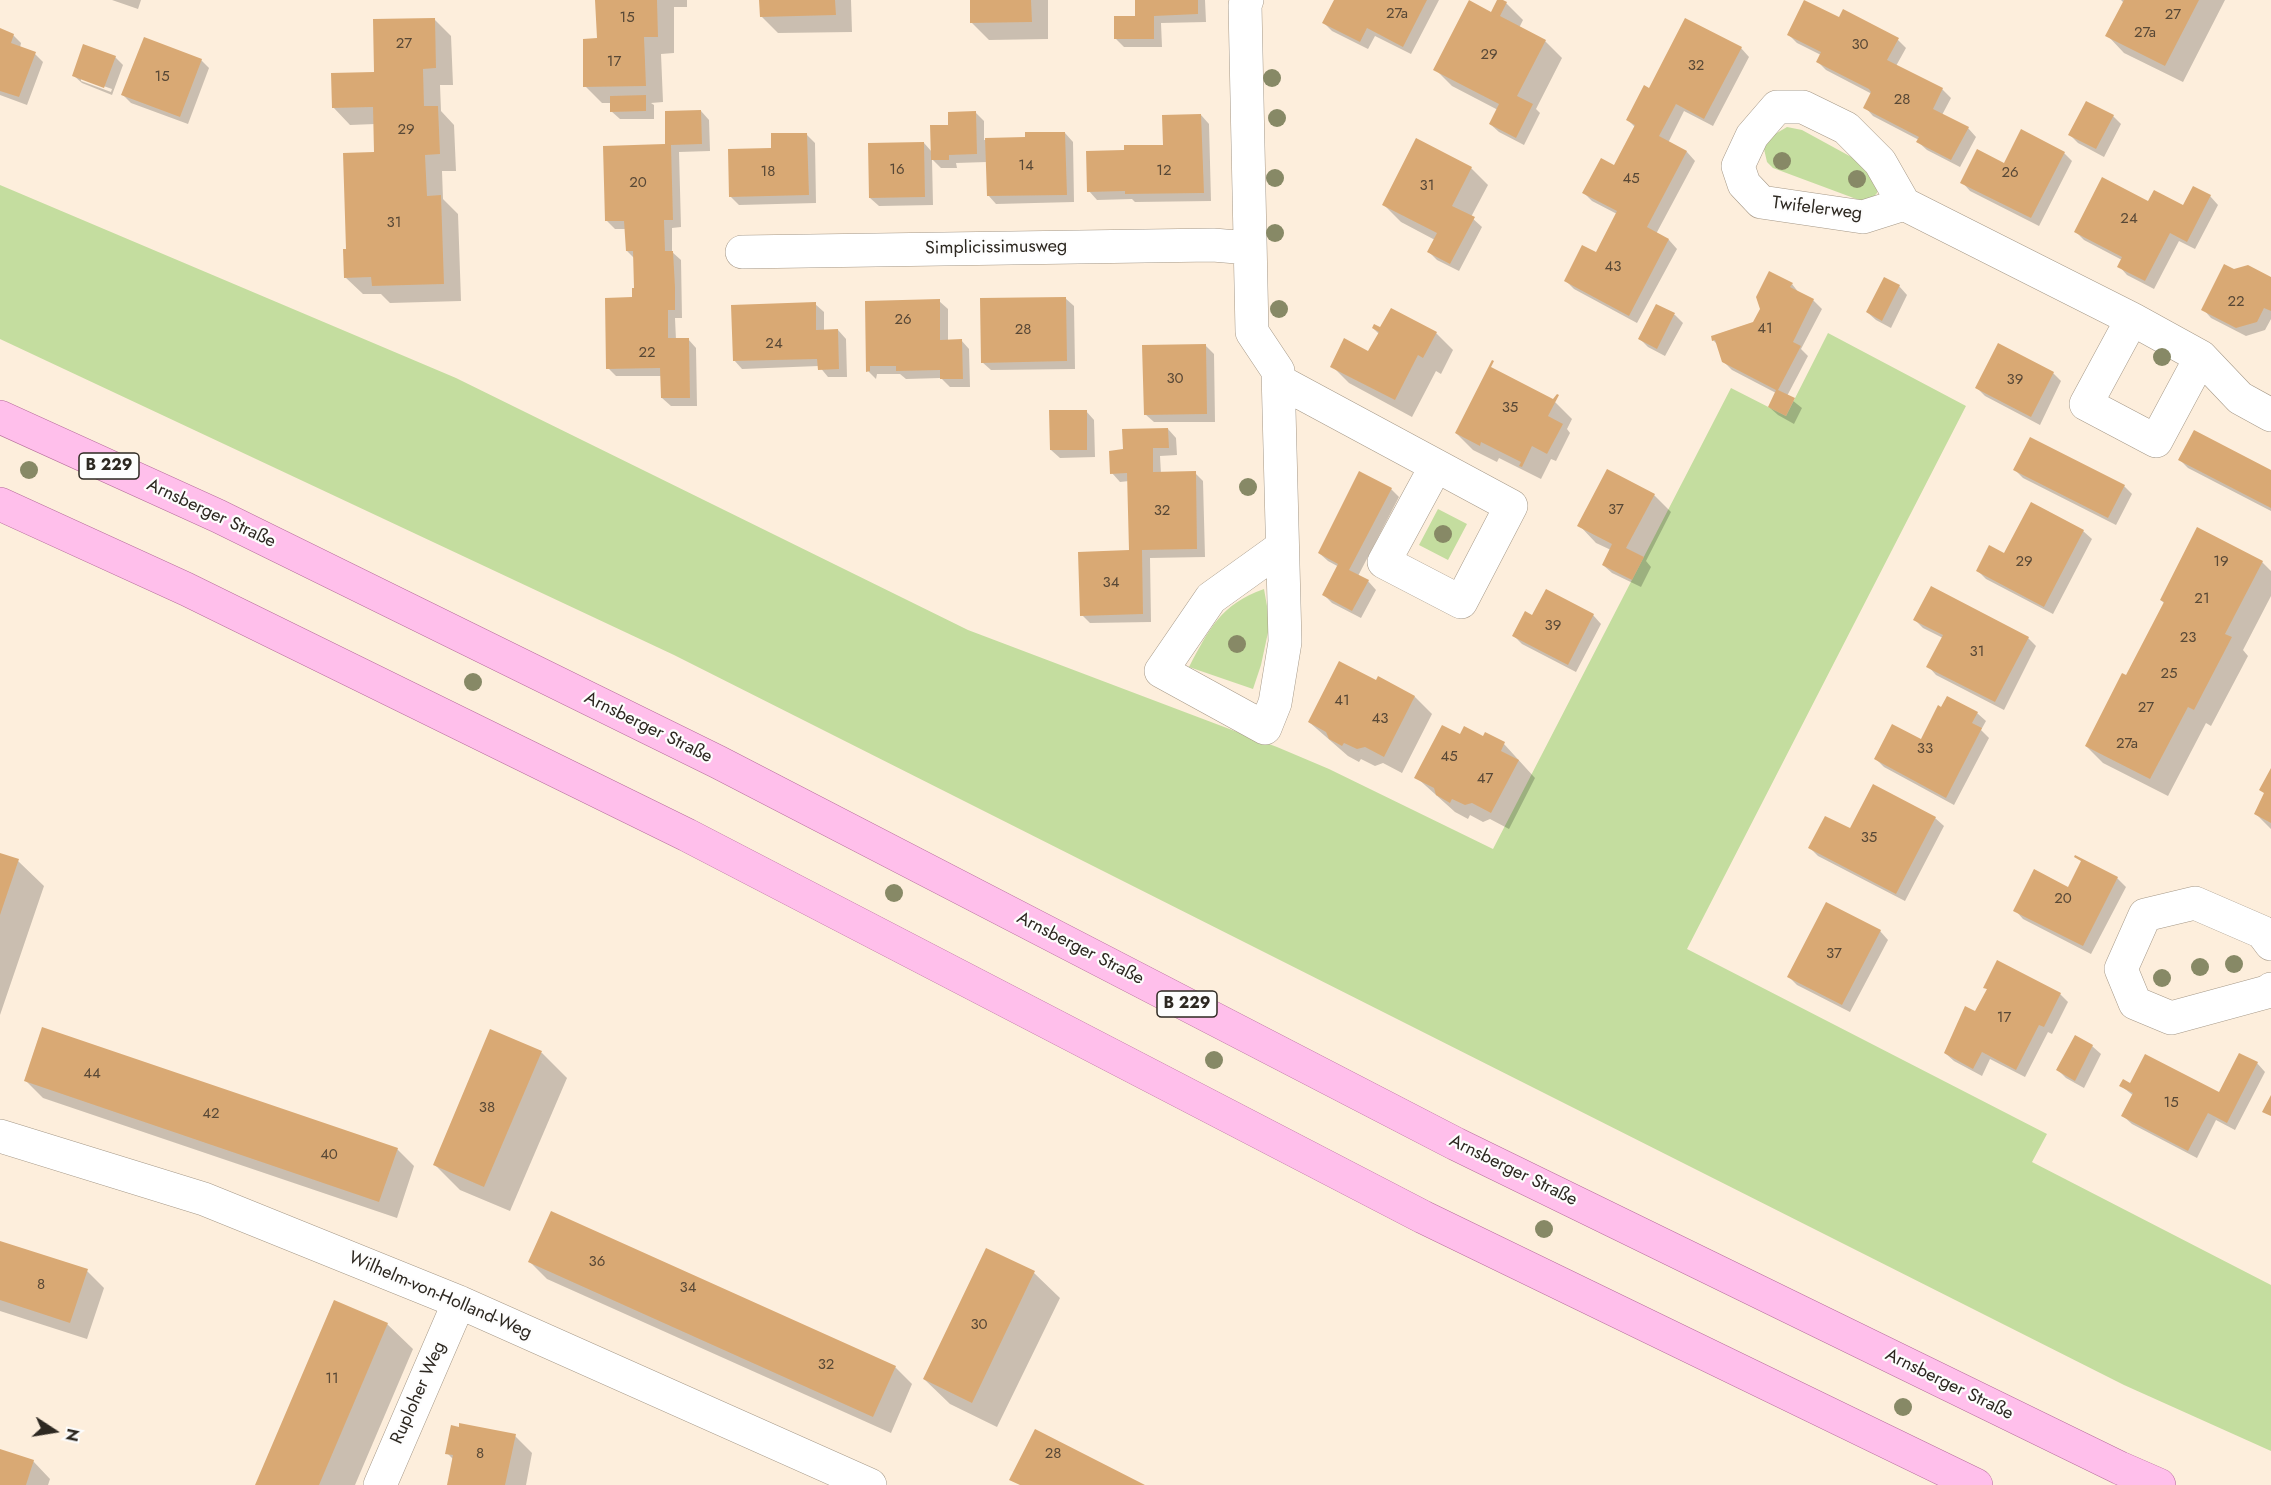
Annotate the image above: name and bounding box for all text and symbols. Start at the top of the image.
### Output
house number: 27a [1386,5,1408,23]
house number: 27 [2165,6,2181,24]
house number: 15 [619,9,635,27]
house number: 27a [2134,24,2156,42]
house number: 27 [396,35,412,53]
house number: 30 [1851,36,1869,54]
house number: 29 [1480,46,1498,64]
house number: 17 [607,53,621,71]
house number: 32 [1688,57,1704,75]
house number: 15 [154,68,170,86]
house number: 28 [1894,91,1910,109]
house number: 29 [397,121,415,139]
house number: 14 [1018,157,1034,175]
house number: 16 [889,161,905,179]
house number: 12 [1156,162,1172,180]
house number: 18 [761,163,775,181]
house number: 26 [2001,164,2019,182]
house number: 45 [1622,170,1640,188]
house number: 20 [629,174,647,192]
house number: 31 [1420,177,1434,195]
street label: Twifelerweg [1771,193,1863,225]
house number: 24 [2120,210,2138,228]
house number: 31 [387,214,401,232]
street label: Simplicissimusweg [925,236,1067,260]
house number: 43 [1605,258,1621,276]
house number: 22 [2227,293,2245,311]
house number: 26 [894,311,912,329]
house number: 41 [1757,320,1773,338]
house number: 28 [1015,321,1031,339]
house number: 24 [765,335,783,353]
house number: 22 [638,344,656,362]
house number: 30 [1166,370,1184,388]
house number: 39 [2007,371,2023,389]
house number: 35 [1502,399,1518,417]
road number: B 229 [79,453,139,479]
street label: Arnsberger Straße [143,475,279,553]
house number: 37 [1608,501,1624,519]
house number: 32 [1154,502,1170,520]
house number: 29 [2015,553,2033,571]
house number: 19 [2213,553,2229,571]
house number: 34 [1103,574,1119,592]
house number: 21 [2194,590,2210,608]
house number: 39 [1545,617,1561,635]
house number: 23 [2180,629,2196,647]
house number: 31 [1970,643,1984,661]
house number: 25 [2161,665,2177,683]
street label: Arnsberger Straße [580,688,716,768]
house number: 41 [1334,692,1350,710]
house number: 27 [2138,699,2154,717]
house number: 43 [1372,710,1388,728]
house number: 27a [2116,735,2138,753]
house number: 33 [1917,740,1933,758]
house number: 45 [1440,748,1458,766]
house number: 47 [1477,770,1493,788]
house number: 35 [1861,829,1877,847]
house number: 20 [2054,890,2072,908]
street label: Arnsberger Straße [1013,908,1147,990]
house number: 37 [1826,945,1842,963]
road number: B 229 [1157,991,1217,1017]
house number: 17 [1997,1009,2011,1027]
house number: 44 [83,1065,101,1083]
house number: 15 [2163,1094,2179,1112]
house number: 38 [479,1099,495,1117]
house number: 42 [202,1105,220,1123]
street label: Arnsberger Straße [1445,1131,1581,1211]
house number: 40 [320,1146,338,1164]
street label: Wilhelm-von-Holland-Weg [345,1248,535,1344]
house number: 36 [589,1253,605,1271]
house number: 8 [37,1276,45,1294]
house number: 34 [680,1279,696,1297]
house number: 30 [970,1316,988,1334]
street label: Ruploher Weg [387,1338,451,1448]
street label: Arnsberger Straße [1881,1345,2017,1425]
house number: 32 [818,1356,834,1374]
house number: 11 [325,1370,339,1388]
north arrow [24,1401,84,1461]
text: N [60,1426,85,1443]
house number: 8 [476,1445,484,1463]
house number: 28 [1045,1445,1061,1463]

